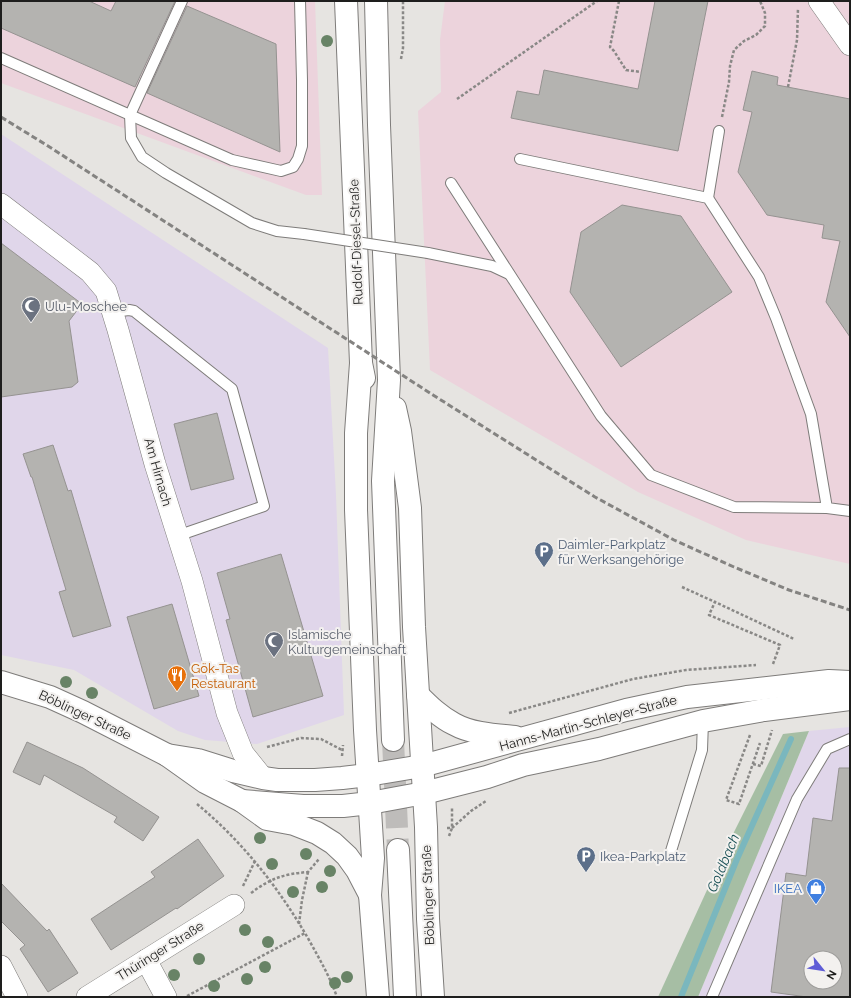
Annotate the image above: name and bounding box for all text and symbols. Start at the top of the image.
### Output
street label: Rudolf-Diesel-Straße [346,178,366,305]
mosque icon: Ulu-Moschee [20,295,42,323]
place label: Ulu-Moschee [45,299,127,314]
street label: Am Hirnach [141,436,175,508]
place label: Daimler-Parkplatz für Werksangehörige [558,537,684,567]
parking icon: Daimler-Parkplatz für Werksangehörige [533,540,555,568]
place label: Islamische Kulturgemeinschaft [288,627,407,657]
mosque icon: Islamische Kulturgemeinschaft [263,630,285,658]
place label: Gök-Tas Restaurant [191,661,256,691]
restaurant icon: Gök-Tas Restaurant [166,664,188,692]
street label: Böblinger Straße [36,687,134,743]
street label: Hanns-Martin-Schleyer-Straße [498,692,679,754]
water label: Goldbach [704,831,742,894]
street label: Böblinger Straße [419,844,437,945]
parking icon: Ikea-Parkplatz [575,845,597,873]
place label: Ikea-Parkplatz [600,849,686,864]
shop icon: IKEA [805,877,827,905]
place label: IKEA [774,881,802,896]
street label: Thüringer Straße [114,918,207,984]
north arrow [803,950,843,990]
text: N [823,968,839,982]

